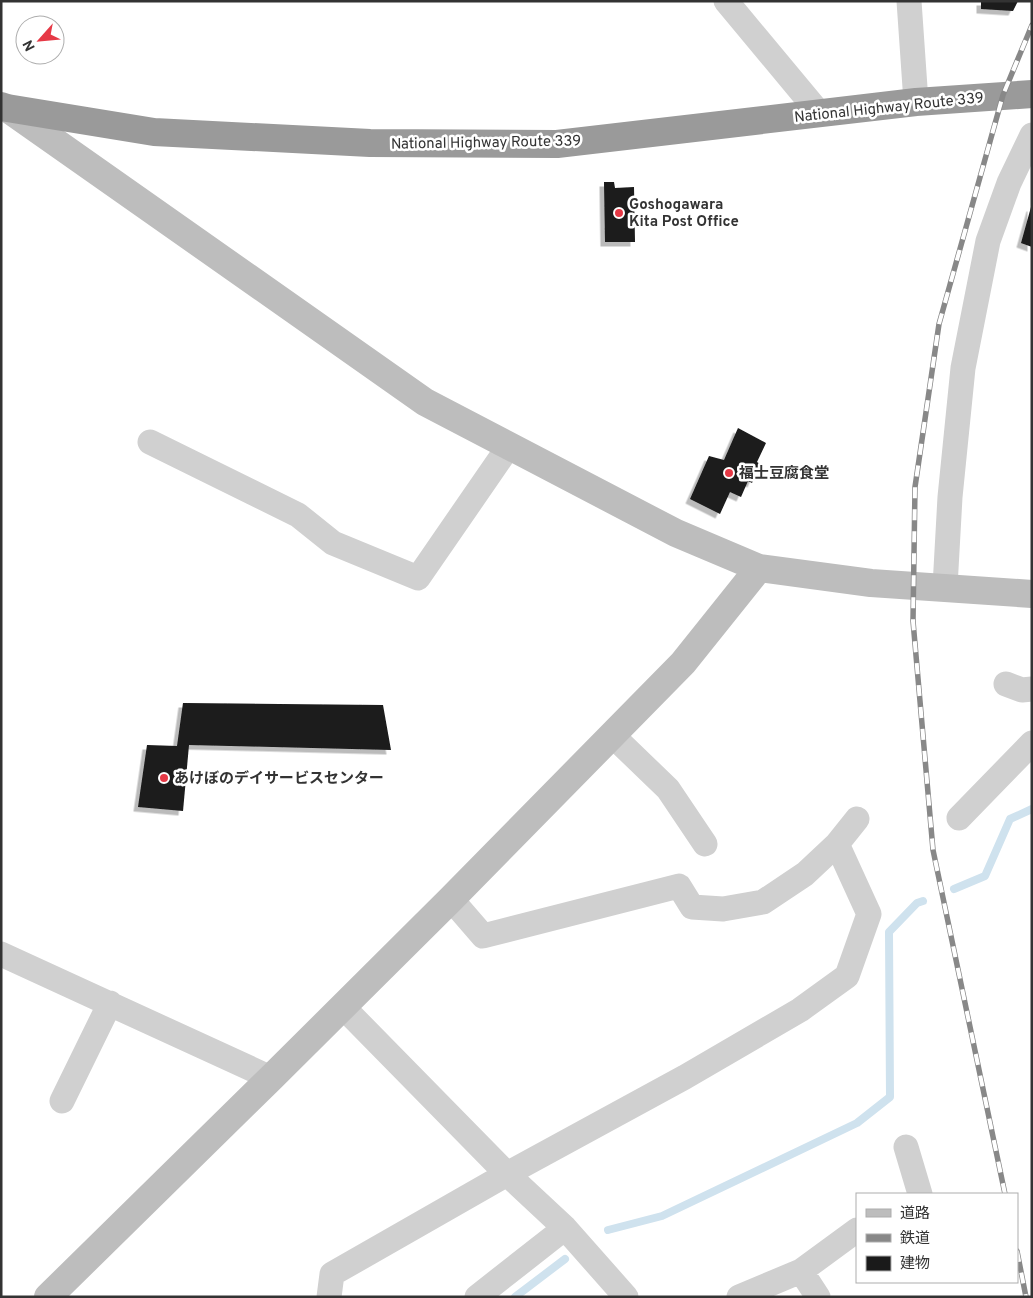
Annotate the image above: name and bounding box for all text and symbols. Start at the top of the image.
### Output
north arrow [15,15,65,65]
text: N [20,37,40,54]
street label: National Highway Route 339 [793,89,985,128]
street label: National Highway Route 339 [391,132,581,155]
place label: Goshogawara Kita Post Office [629,196,739,232]
marker: Goshogawara Kita Post Office [613,207,625,219]
place label: 福士豆腐食堂 [738,465,829,484]
marker: 福士豆腐食堂 [723,467,735,479]
place label: あけぼのデイサービスセンター [174,770,384,789]
marker: あけぼのデイサービスセンター [158,772,170,784]
legend [856,1193,1018,1283]
text: 道路 [900,1205,930,1224]
text: 鉄道 [900,1230,930,1249]
text: 建物 [900,1255,930,1274]

